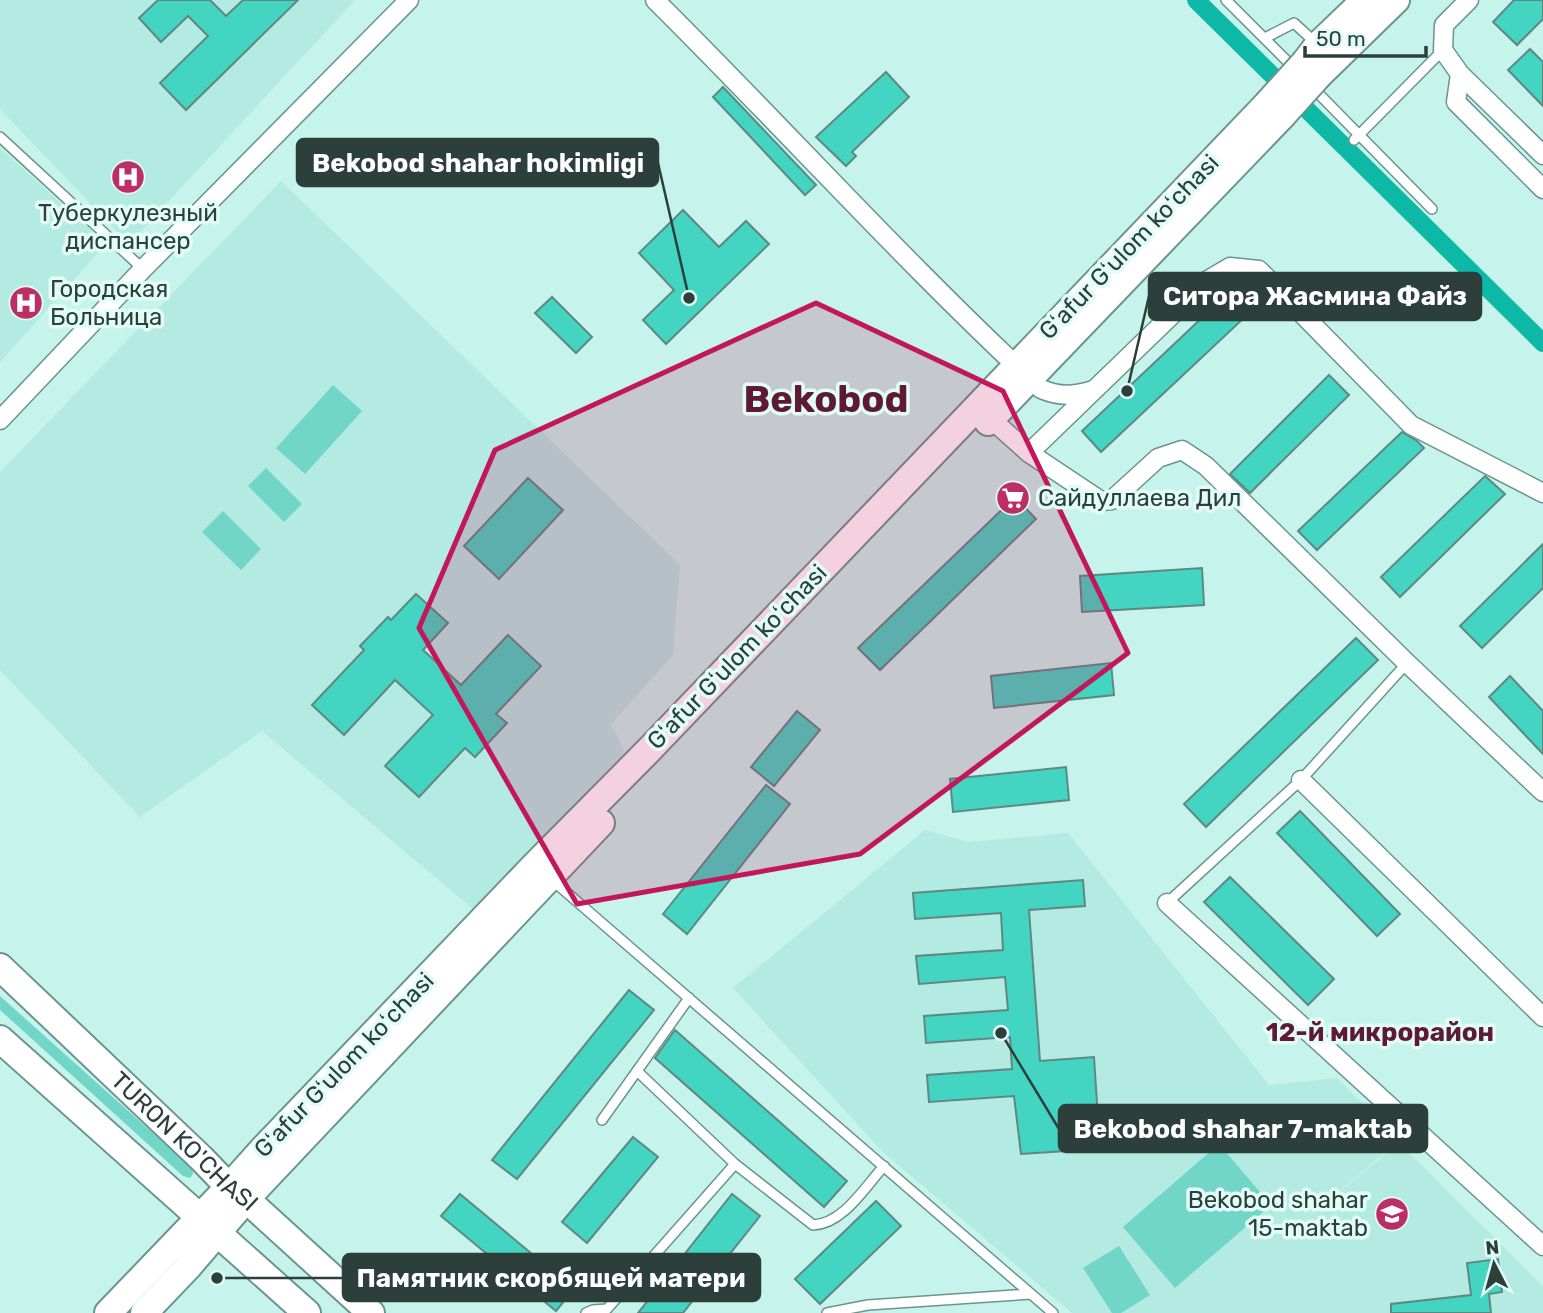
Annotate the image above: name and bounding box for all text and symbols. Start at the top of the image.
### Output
scale bar [1305,14,1426,58]
text: 50 m [1316,26,1366,51]
callout: Bekobod shahar hokimligi [297,139,658,186]
text: Bekobod shahar hokimligi [312,148,644,179]
street label: Gʻafur Gʻulom koʻchasi [1033,149,1225,345]
hospital icon: Туберкулезный диспансер [109,158,147,196]
place label: Туберкулезный диспансер [38,199,218,255]
callout: Ситора Жасмина Файз [1149,273,1481,320]
place label: Городская Больница [50,275,168,331]
text: Ситора Жасмина Файз [1163,281,1467,312]
hospital icon: Городская Больница [7,284,45,322]
district label: Bekobod [743,376,909,422]
supermarket icon: Сайдуллаева Дил [994,479,1032,517]
place label: Сайдуллаева Дил [1038,484,1241,512]
street label: Gʻafur Gʻulom koʻchasi [641,559,833,755]
street label: Gʻafur Gʻulom koʻchasi [248,967,440,1163]
district label: 12-й микрорайон [1266,1017,1494,1048]
street label: TURON KO'CHASI [105,1066,264,1217]
callout: Bekobod shahar 7-maktab [1059,1105,1427,1152]
text: Bekobod shahar 7-maktab [1073,1114,1413,1145]
place label: Bekobod shahar 15-maktab [1188,1186,1368,1242]
school or university icon: Bekobod shahar 15-maktab [1373,1195,1411,1233]
north arrow [1459,1229,1529,1299]
text: N [1484,1235,1500,1260]
callout: Памятник скорбящей матери [343,1254,760,1301]
text: Памятник скорбящей матери [356,1263,746,1294]

